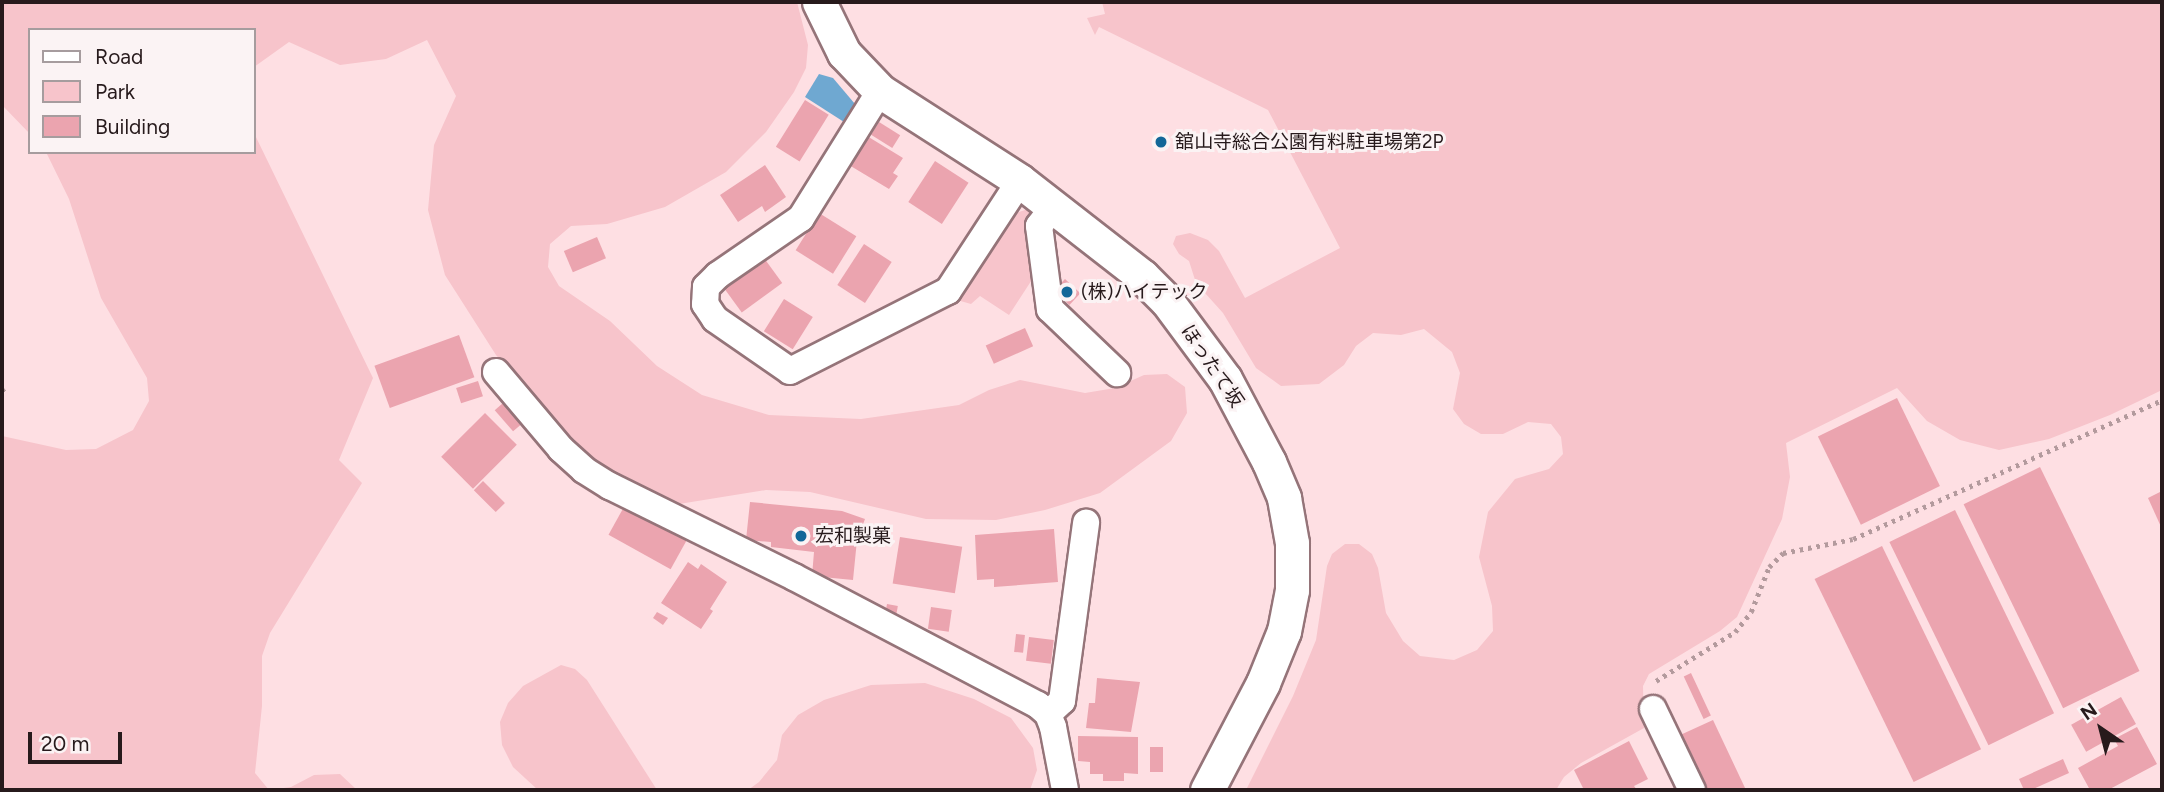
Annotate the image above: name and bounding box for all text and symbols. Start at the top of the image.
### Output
legend [28,28,256,154]
text: Road [95,44,143,69]
text: Park [95,79,135,104]
text: Building [95,114,170,139]
place label: 舘山寺総合公園有料駐車場第2P [1175,131,1444,153]
marker: 舘山寺総合公園有料駐車場第2P [1153,134,1169,150]
place label: (株)ハイテック [1081,281,1208,303]
marker: (株)ハイテック [1059,284,1075,300]
street label: ほったて坂 [1176,320,1248,412]
place label: 宏和製菓 [815,525,891,547]
marker: 宏和製菓 [793,528,809,544]
north arrow [2066,694,2136,764]
text: N [2076,698,2101,725]
scale bar [32,718,126,762]
text: 20 m [41,731,89,756]

